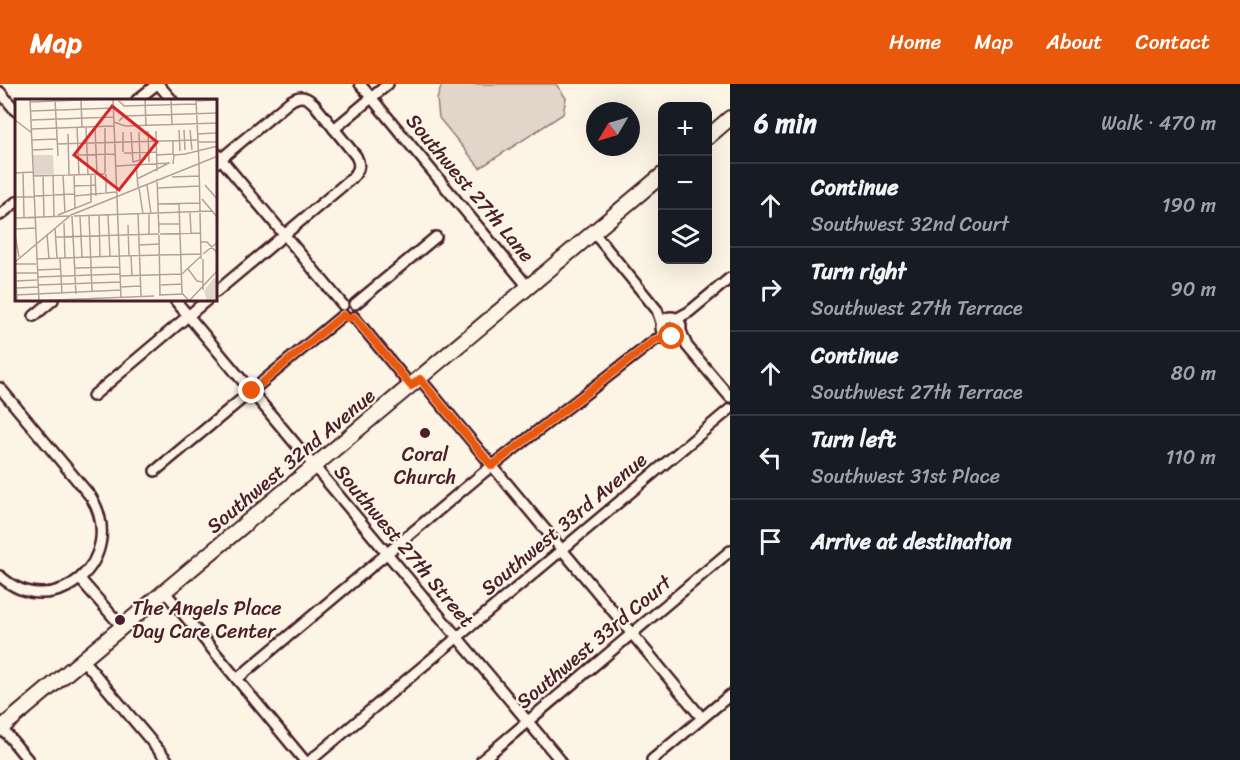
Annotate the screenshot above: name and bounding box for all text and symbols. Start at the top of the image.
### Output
text: Map [30,18,82,67]
text: Home [889,23,941,61]
text: Map [974,23,1013,61]
text: About [1046,23,1103,61]
text: Contact [1136,23,1210,61]
inset map [15,99,218,302]
text: 6 min [754,100,817,146]
north arrow [586,102,640,156]
map controls [658,102,712,264]
button: + [658,102,712,156]
street label: Southwest 27th Lane [397,105,543,271]
text: Walk · 470 m [1101,106,1216,141]
button: − [658,156,712,210]
text: Continue [811,168,899,207]
text: 190 m [1162,188,1216,223]
icon: ahead [754,189,787,222]
text: Southwest 32nd Court [811,207,1009,242]
button: layers [658,210,712,264]
text: Turn right [811,252,906,291]
text: 90 m [1171,272,1216,307]
icon: right [754,273,787,306]
text: Southwest 27th Terrace [811,291,1023,326]
route start [658,323,684,349]
text: Continue [811,336,899,375]
text: 80 m [1171,356,1216,391]
icon: ahead [754,357,787,390]
text: Southwest 27th Terrace [811,375,1023,410]
route end [238,377,264,403]
street label: Southwest 32nd Avenue [198,379,384,543]
text: Turn left [811,420,896,459]
marker: Coral Church [418,426,432,440]
place label: Coral Church [394,437,456,495]
text: 110 m [1166,440,1216,475]
icon: left [754,441,787,474]
street label: Southwest 33rd Avenue [473,443,656,605]
street label: Southwest 27th Street [325,456,483,636]
text: Southwest 31st Place [811,459,1000,494]
text: Arrive at destination [811,522,1012,561]
icon: arrive [754,525,787,558]
street label: Southwest 33rd Court [508,565,681,718]
place label: The Angels Place Day Care Center [132,591,282,649]
marker: The Angels Place Day Care Center [113,613,127,627]

